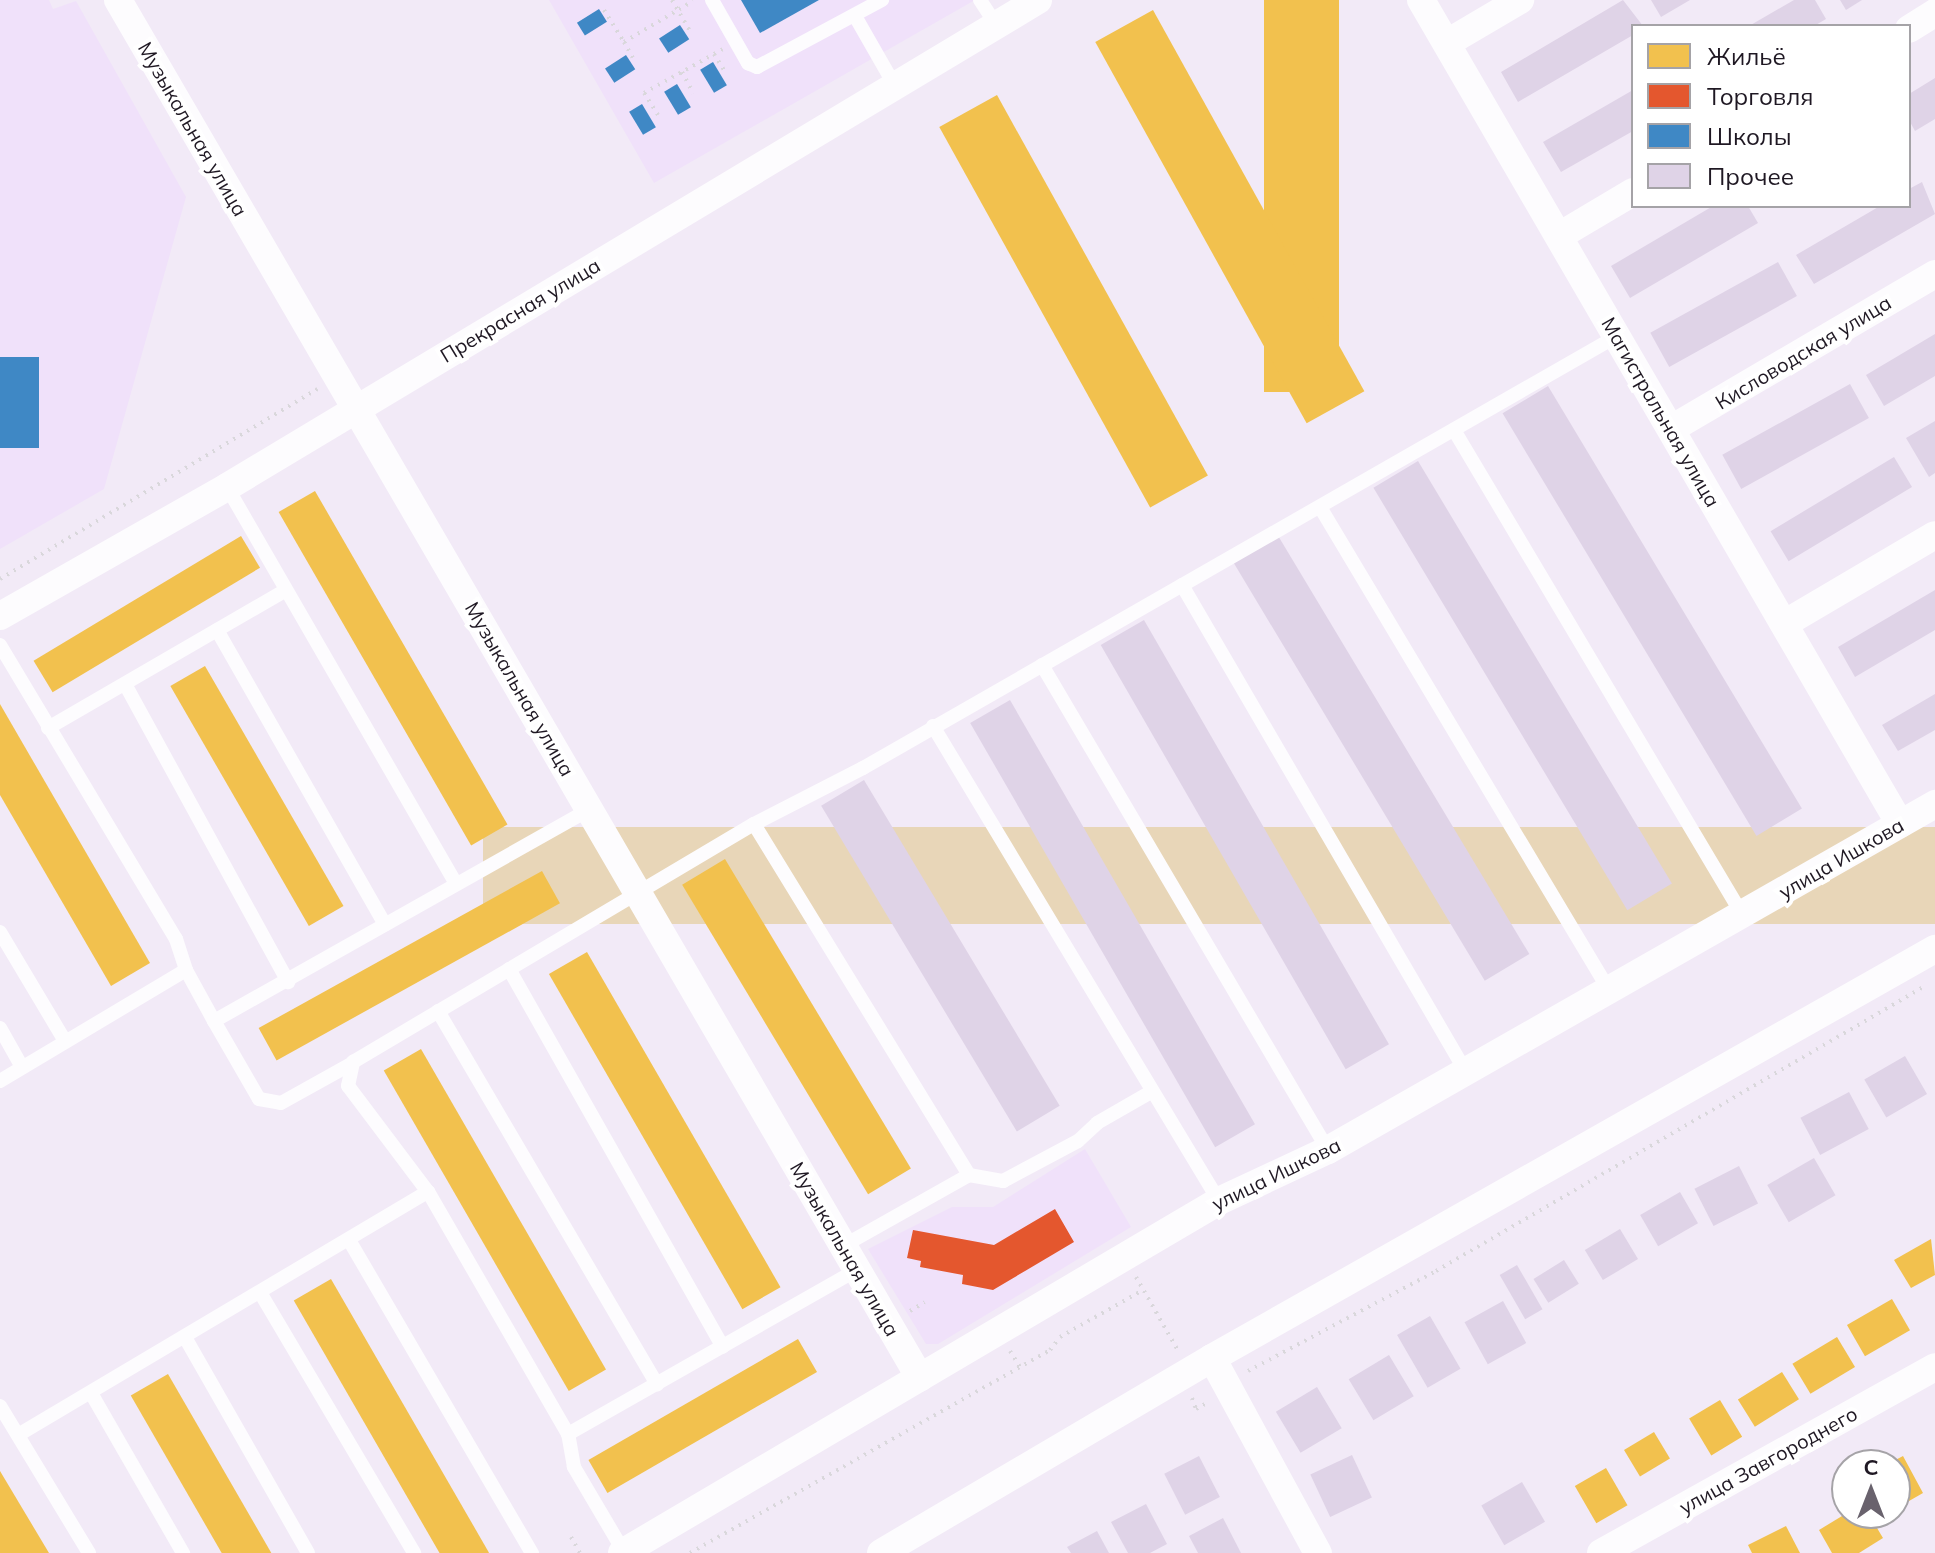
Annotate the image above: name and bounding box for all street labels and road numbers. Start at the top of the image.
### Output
street label: Музыкальная улица [133,38,253,220]
street label: Прекрасная улица [436,253,604,367]
street label: Кисловодская улица [1711,290,1895,414]
street label: Магистральная улица [1597,313,1725,511]
street label: Музыкальная улица [460,598,580,780]
street label: улица Ишкова [1774,812,1908,904]
street label: улица Ишкова [1208,1132,1344,1216]
street label: Музыкальная улица [785,1158,905,1340]
street label: улица Завгороднего [1675,1401,1861,1519]

